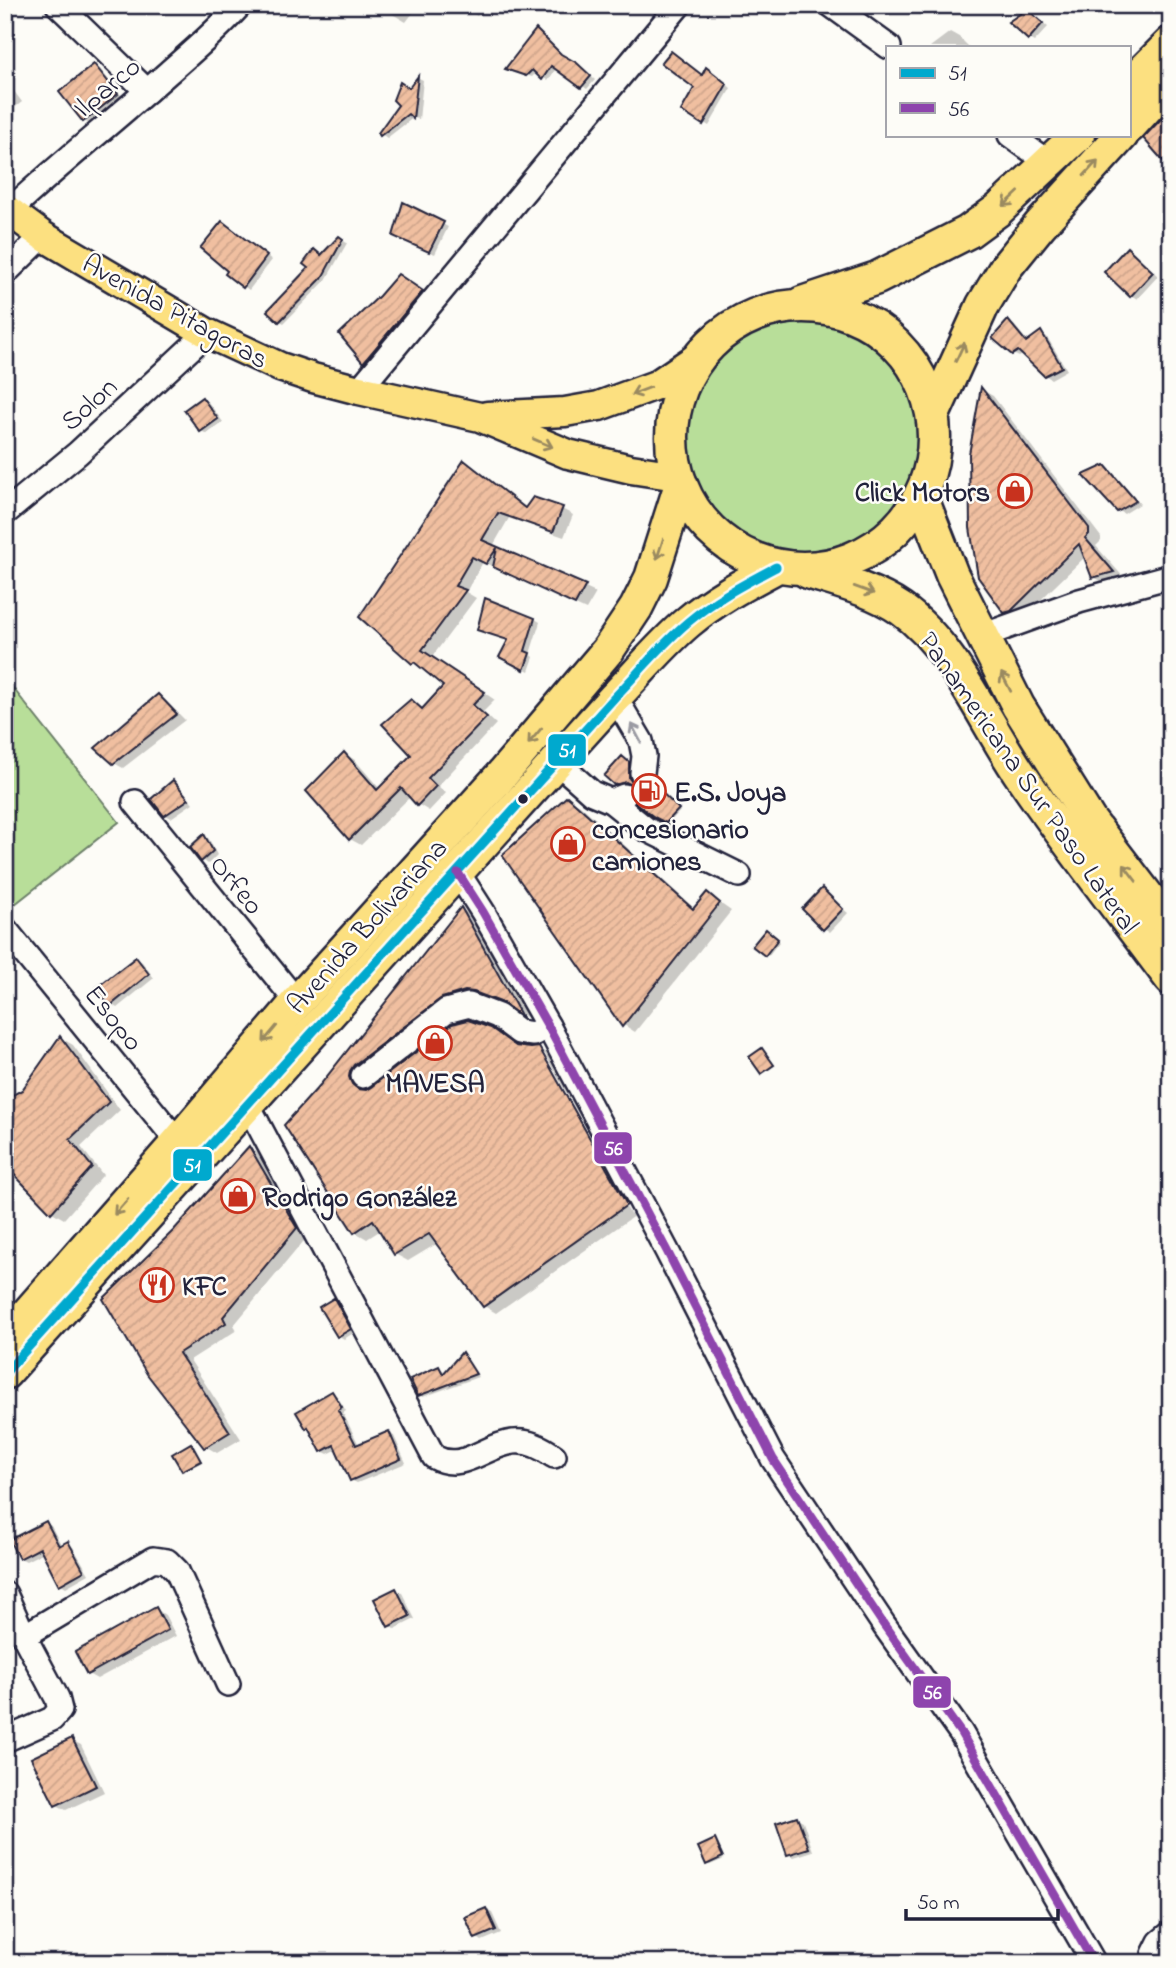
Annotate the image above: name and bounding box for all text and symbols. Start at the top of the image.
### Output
legend [886,46,1130,136]
street label: Ilparco [65,48,151,129]
text: 51 [948,60,967,90]
text: 56 [948,96,969,126]
one-way arrow [1083,159,1099,177]
one-way arrow [1003,190,1020,207]
street label: Avenida Pitagoras [74,245,275,381]
one-way arrow [954,342,967,363]
street label: Solon [53,369,128,443]
one-way arrow [630,386,652,399]
one-way arrow [532,437,553,450]
shop icon: Click Motors [996,472,1034,510]
place label: Click Motors [855,474,990,515]
one-way arrow [653,538,666,560]
one-way arrow [853,585,875,597]
street label: Panamericana Sur Paso Lateral [907,624,1147,944]
one-way arrow [998,672,1012,693]
one-way arrow [629,723,642,744]
one-way arrow [527,727,543,745]
line badge: 51 [547,733,587,767]
text: 51 [559,739,575,766]
fuel station icon: E.S. Joya [630,772,668,810]
place label: E.S. Joya [674,774,786,815]
unlabelled marker [516,792,530,806]
place label: concesionario camiones [592,811,749,884]
shop icon: concesionario camiones [549,825,587,863]
street label: Avenida Bolivariana [278,830,459,1024]
street label: Orfeo [198,847,272,925]
one-way arrow [1122,864,1137,883]
street label: Esopo [73,977,152,1061]
shop icon: MAVESA [416,1024,454,1062]
one-way arrow [262,1025,278,1043]
place label: MAVESA [385,1065,485,1106]
line badge: 56 [593,1131,633,1165]
text: 56 [603,1137,623,1164]
line badge: 51 [172,1148,213,1182]
text: 51 [184,1154,200,1181]
shop icon: Rodrigo González [219,1177,257,1215]
place label: Rodrigo González [262,1179,458,1221]
one-way arrow [113,1197,129,1215]
restaurant icon: KFC [138,1266,176,1304]
place label: KFC [182,1268,227,1309]
line badge: 56 [912,1675,952,1709]
text: 56 [922,1681,942,1708]
scale bar [906,1877,1059,1921]
text: 50 m [917,1889,960,1919]

